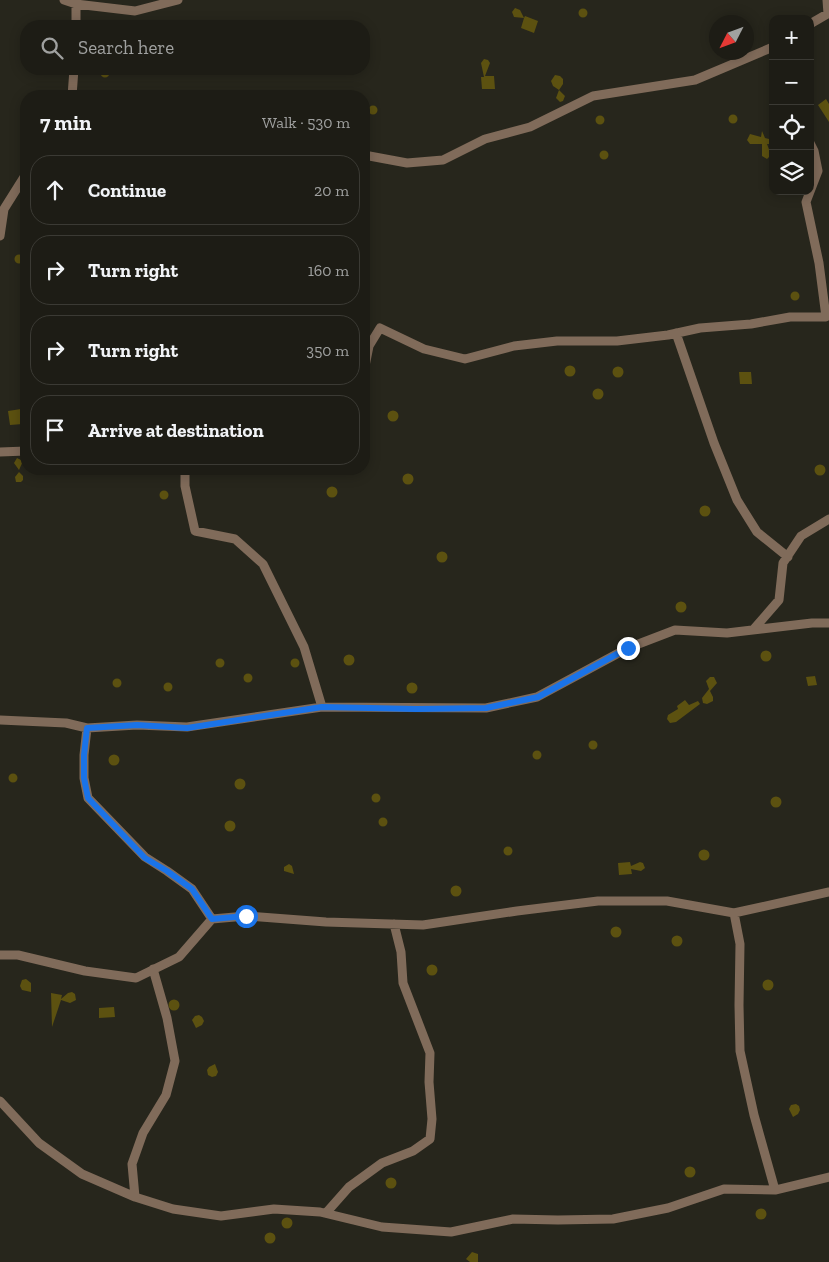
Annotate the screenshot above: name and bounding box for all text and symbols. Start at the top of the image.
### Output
north arrow [709,15,754,60]
map controls [769,15,814,195]
button: + [769,15,814,60]
search box [20,20,370,75]
icon: search [38,34,66,62]
text: Search here [78,36,174,59]
button: − [769,60,814,105]
button: locate [769,105,814,150]
text: 7 min [40,110,91,135]
text: Walk · 530 m [262,113,350,132]
button: layers [769,150,814,195]
icon: ahead [41,176,69,204]
text: Continue [88,179,166,202]
text: 20 m [314,181,349,200]
icon: right [41,256,69,284]
text: Turn right [88,259,178,282]
text: 160 m [308,261,349,280]
icon: right [41,336,69,364]
text: Turn right [88,339,178,362]
text: 350 m [306,341,349,360]
icon: arrive [41,416,69,444]
text: Arrive at destination [88,419,264,442]
route end [617,637,640,660]
route start [235,905,258,928]

